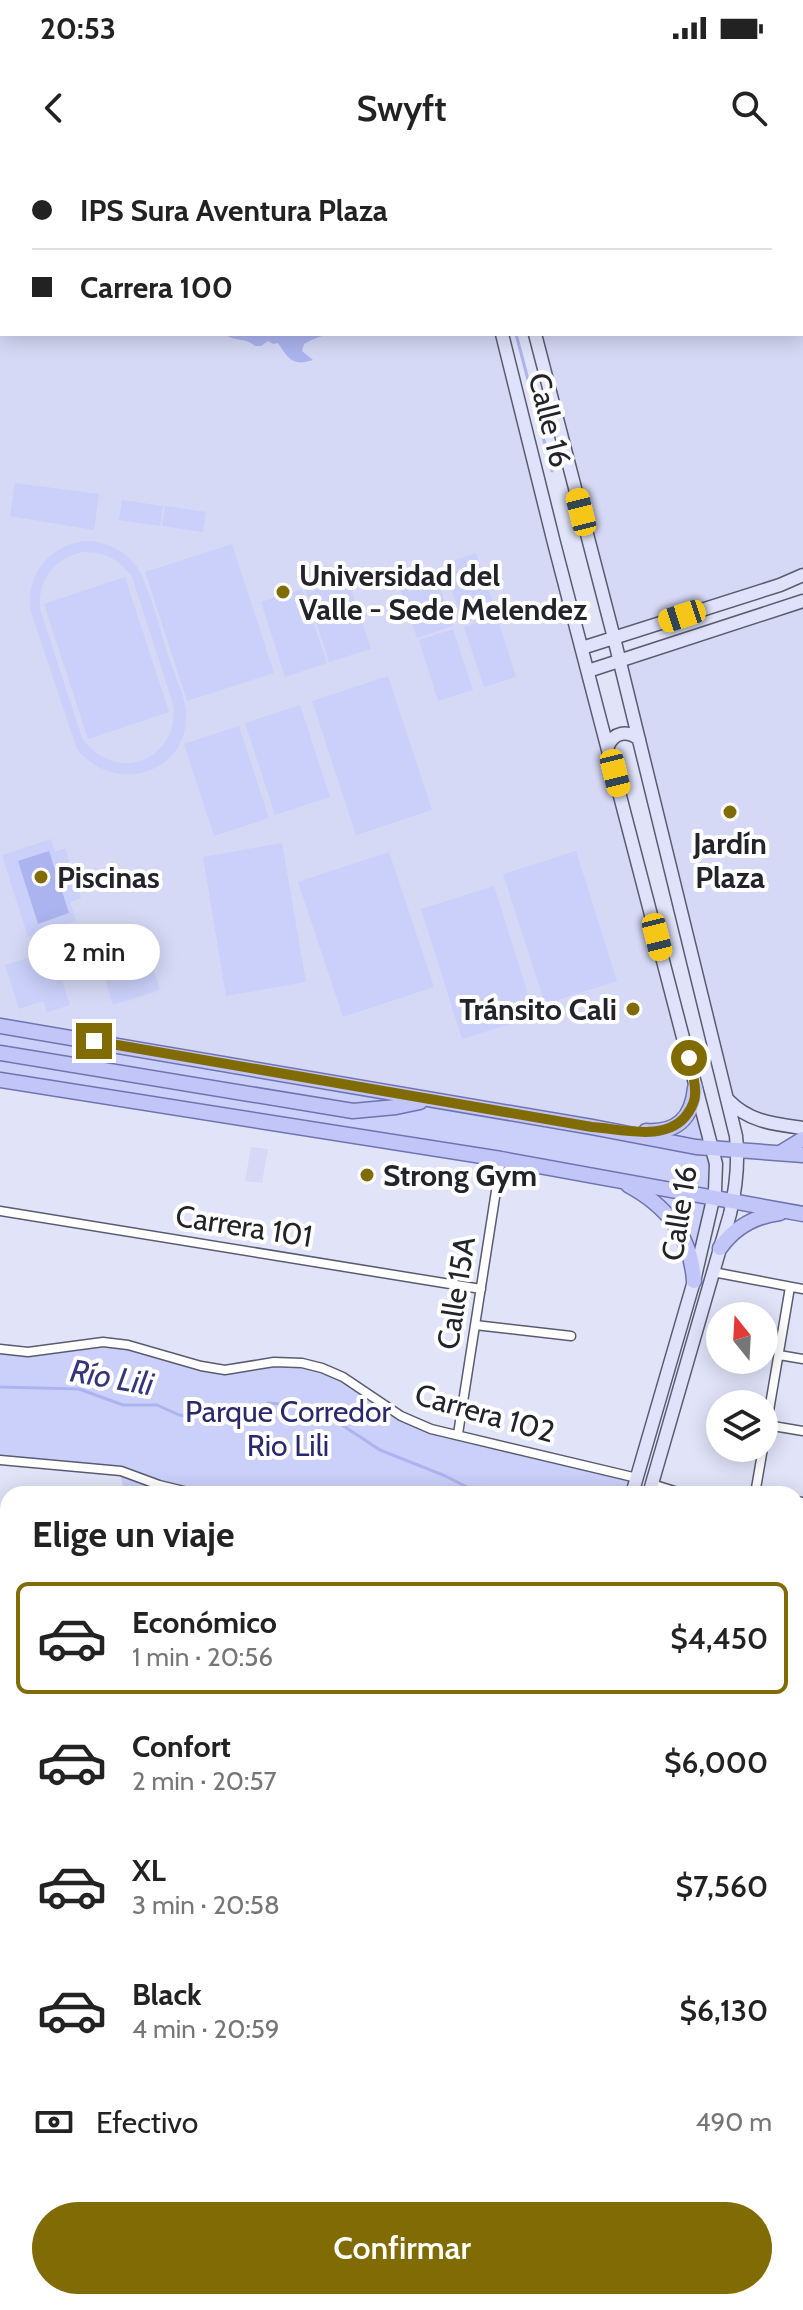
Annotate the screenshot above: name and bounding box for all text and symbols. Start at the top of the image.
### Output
text: 20:53 [40,10,116,47]
icon: back [32,86,76,130]
text: Swyft [356,86,447,130]
icon: search [727,86,771,130]
text: IPS Sura Aventura Plaza [80,192,388,229]
text: Carrera 100 [80,269,233,306]
street label: Calle 16 [520,369,580,471]
car [564,486,598,538]
place label: Universidad del Valle - Sede Melendez [299,557,587,628]
marker: Universidad del Valle - Sede Melendez [274,583,292,601]
car [655,597,709,635]
car [598,747,632,799]
marker: Jardín Plaza [721,803,739,821]
place label: Jardín Plaza [692,825,767,896]
place label: Piscinas [57,859,160,896]
marker: Piscinas [32,868,50,886]
car [640,911,674,963]
callout: 2 min [28,925,160,981]
text: 2 min [63,936,125,968]
place label: Tránsito Cali [459,991,617,1028]
marker: Tránsito Cali [624,1000,642,1018]
route end [76,1023,112,1059]
route start [671,1040,707,1076]
place label: Strong Gym [383,1157,537,1194]
street label: Calle 16 [653,1163,705,1263]
marker: Strong Gym [358,1166,376,1184]
street label: Carrera 101 [173,1197,315,1255]
street label: Calle 15A [429,1234,483,1352]
north arrow [706,1302,778,1374]
map controls [706,1302,778,1462]
water label: Río Lili [67,1351,158,1404]
street label: Carrera 102 [411,1375,559,1451]
button: layers [706,1390,778,1462]
park label: Parque Corredor Rio Lili [185,1393,391,1464]
text: Elige un viaje [32,1512,235,1556]
icon: car [36,1602,108,1674]
text: Económico [132,1604,277,1641]
text: $4,450 [670,1620,768,1657]
text: 1 min · 20:56 [132,1641,273,1673]
icon: car [36,1726,108,1798]
text: Confort [132,1728,231,1765]
text: $6,000 [664,1744,768,1781]
text: 2 min · 20:57 [132,1765,277,1797]
icon: car [36,1850,108,1922]
text: XL [132,1852,166,1889]
text: $7,560 [675,1868,768,1905]
text: 3 min · 20:58 [132,1889,280,1921]
icon: car [36,1974,108,2046]
text: Black [132,1976,202,2013]
text: $6,130 [679,1992,768,2029]
text: 4 min · 20:59 [132,2013,280,2045]
icon: cash [32,2100,76,2144]
text: Efectivo [96,2104,198,2141]
text: 490 m [695,2106,772,2138]
button: Confirmar [32,2202,772,2294]

